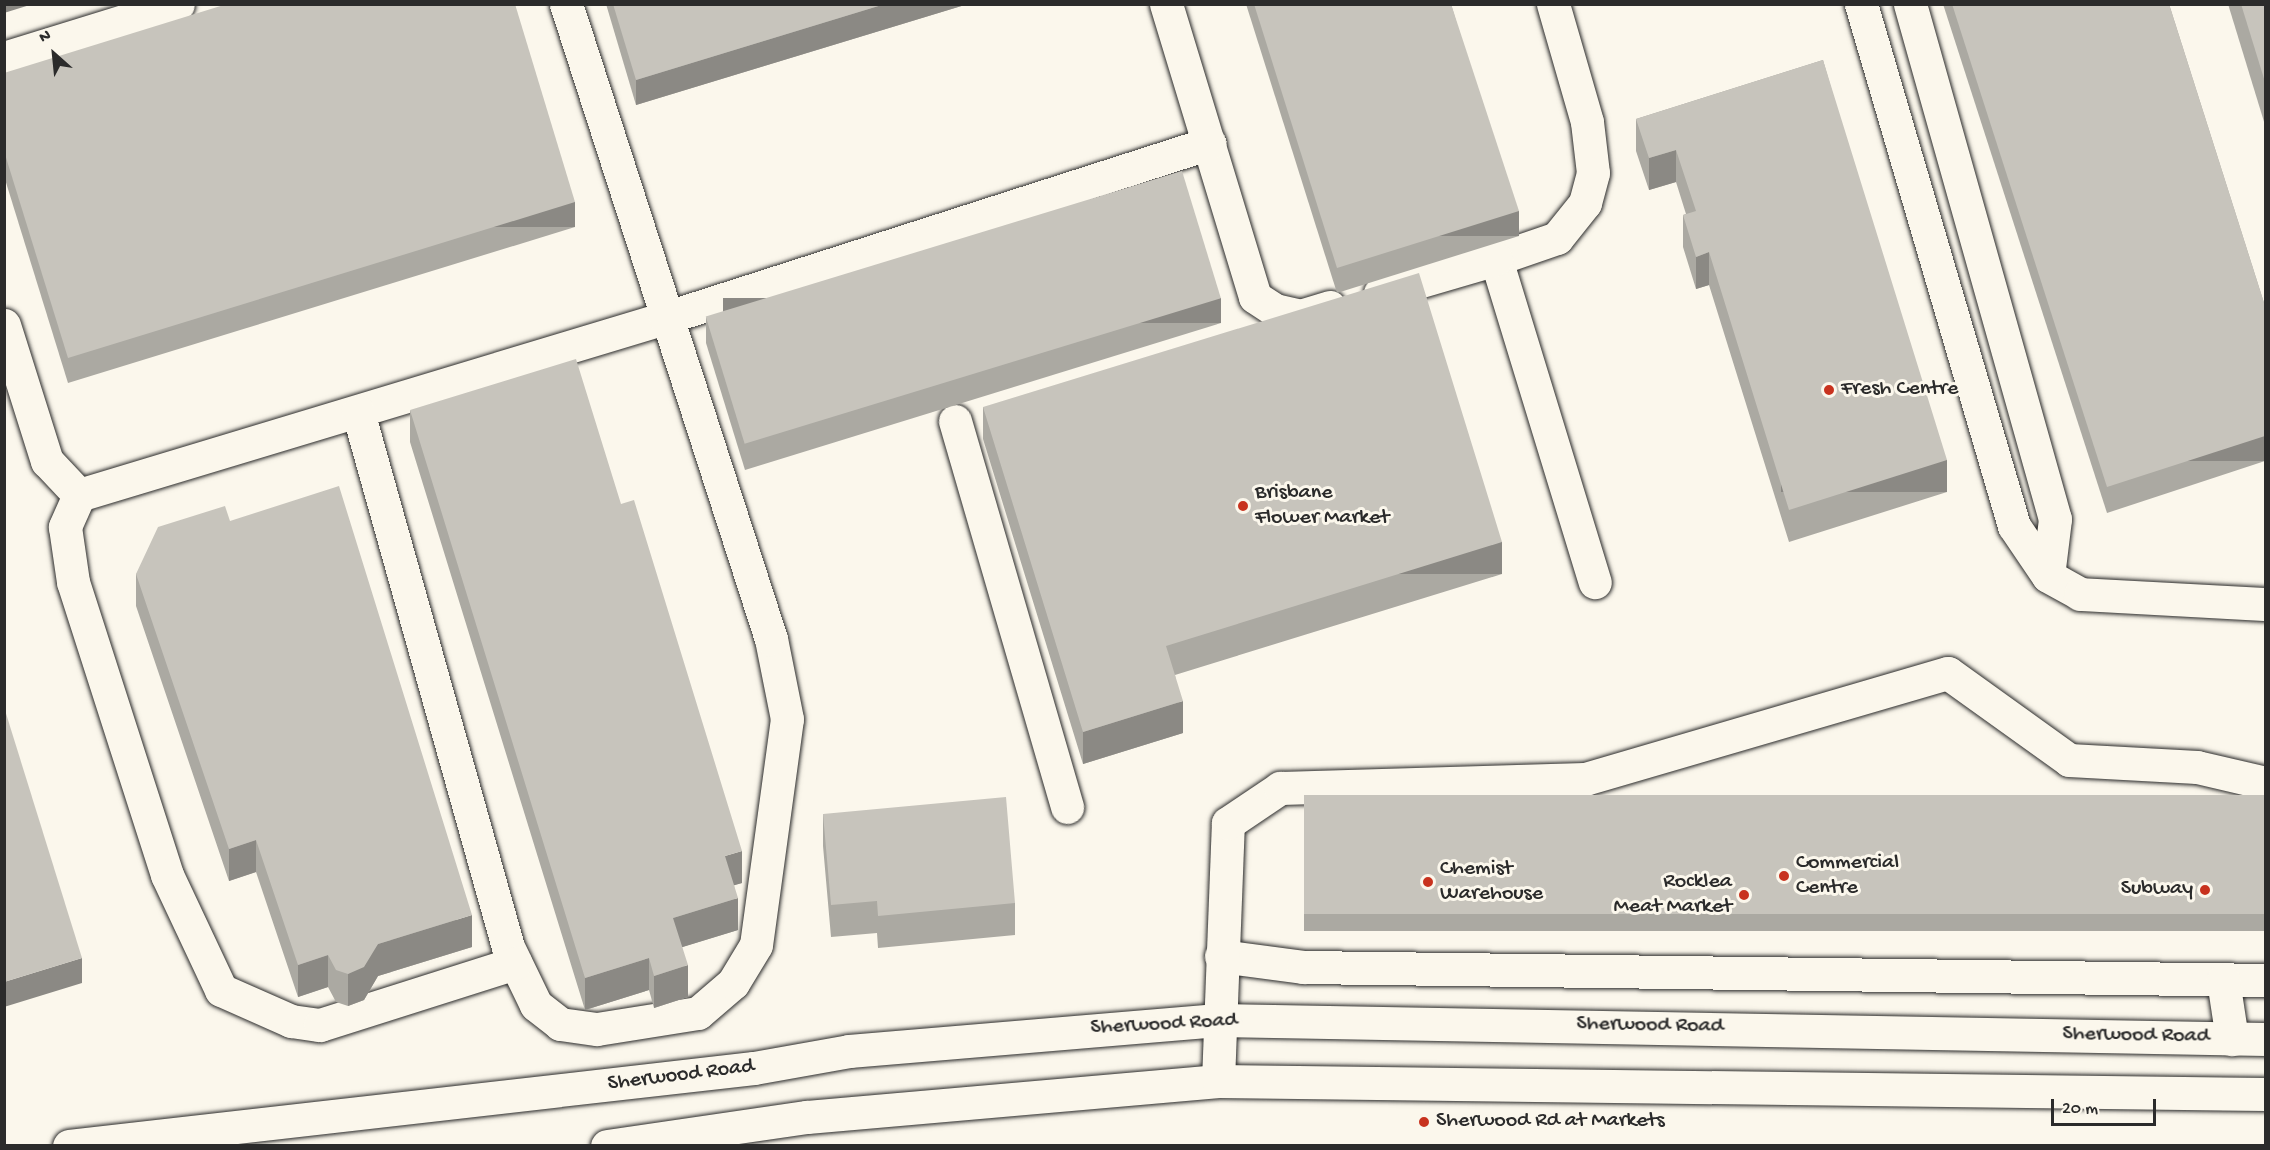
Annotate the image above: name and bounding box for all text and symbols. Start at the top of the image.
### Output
north arrow [24,24,84,84]
text: N [37,27,55,48]
place label: Fresh Centre [1841,377,1958,403]
marker: Fresh Centre [1822,383,1836,397]
place label: Brisbane Flower Market [1255,480,1389,532]
marker: Brisbane Flower Market [1236,499,1250,513]
place label: Commercial Centre [1796,850,1899,902]
place label: Chemist Warehouse [1440,856,1543,908]
place label: Rocklea Meat Market [1614,869,1732,920]
marker: Commercial Centre [1777,869,1791,883]
marker: Chemist Warehouse [1421,875,1435,889]
place label: Subway [2121,877,2193,903]
marker: Subway [2198,883,2212,897]
marker: Rocklea Meat Market [1737,888,1751,902]
street label: Sherwood Road [1090,1008,1238,1042]
street label: Sherwood Road [1576,1012,1724,1040]
street label: Sherwood Road [2062,1022,2210,1050]
street label: Sherwood Road [606,1054,756,1098]
scale bar [2054,1087,2159,1125]
text: 20 m [2062,1099,2098,1120]
place label: Sherwood Rd at Markets [1436,1109,1665,1135]
marker: Sherwood Rd at Markets [1417,1115,1431,1129]

